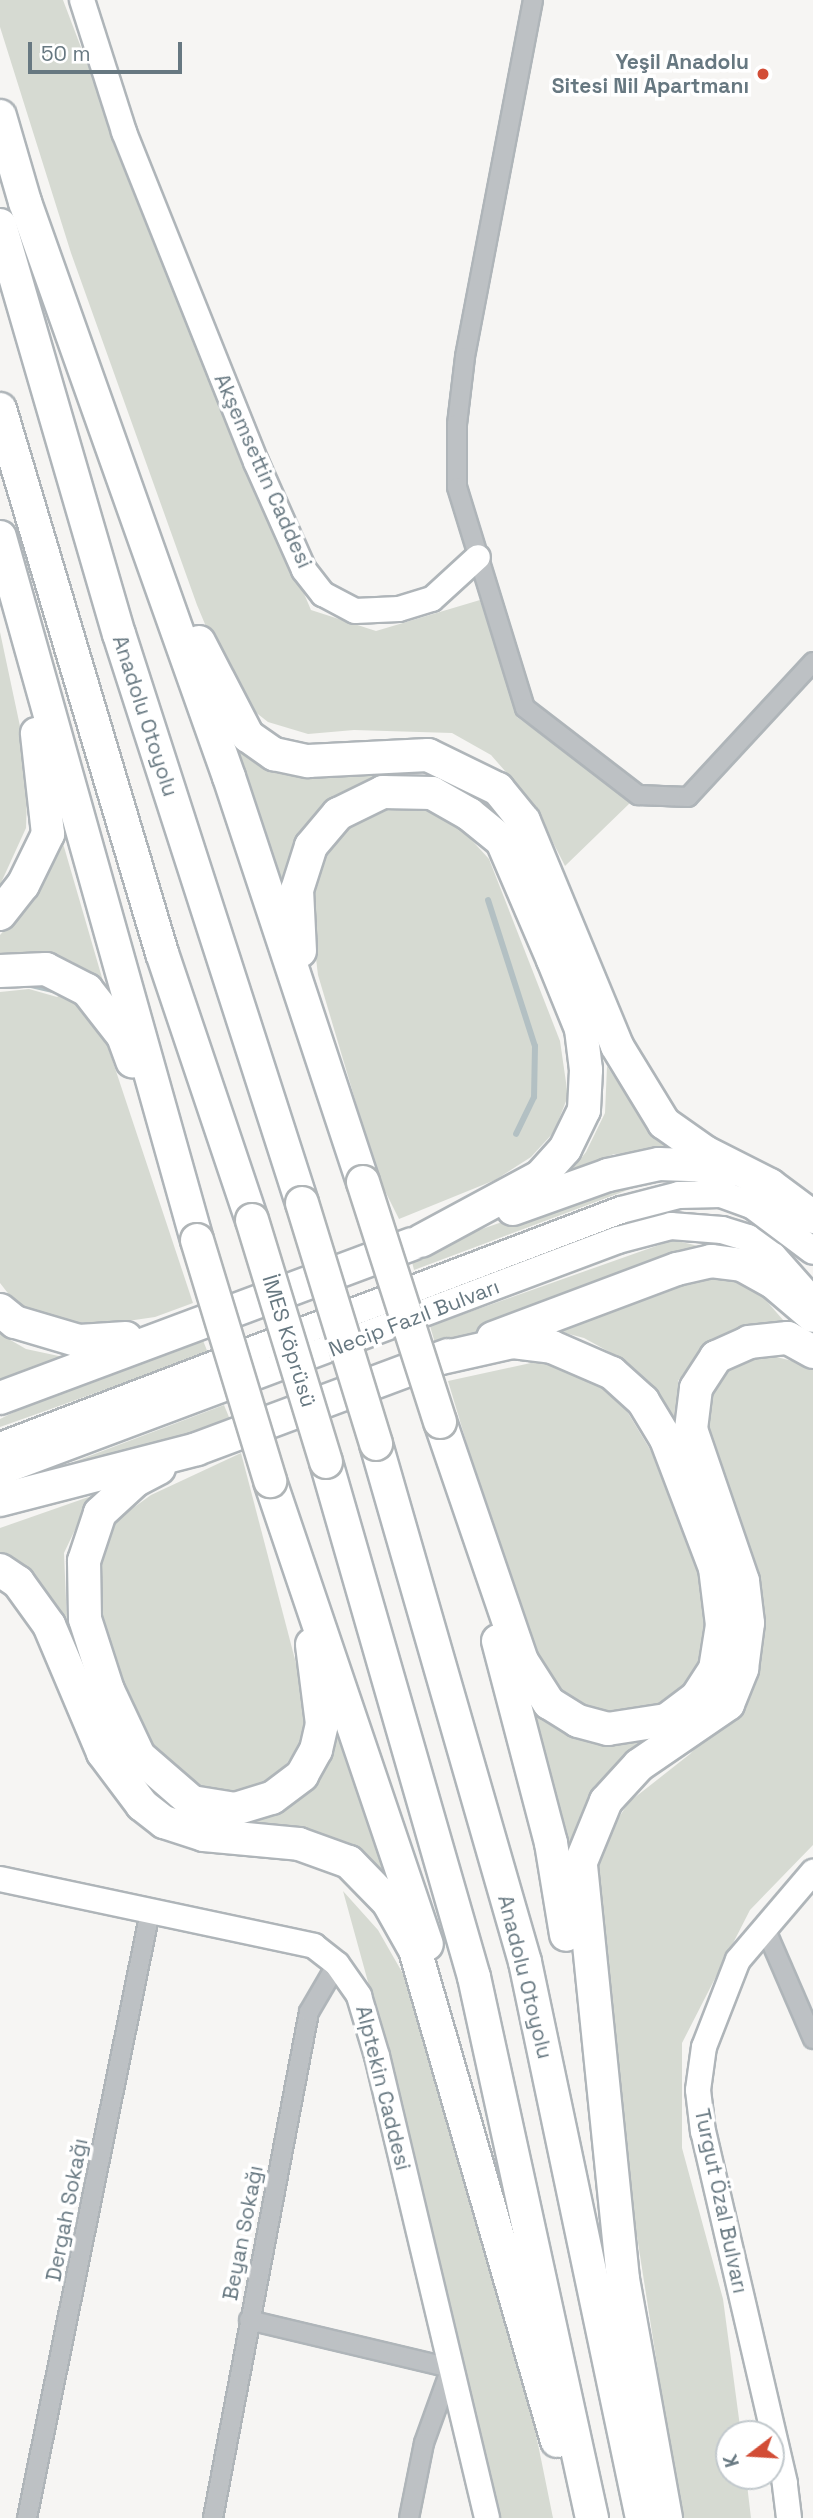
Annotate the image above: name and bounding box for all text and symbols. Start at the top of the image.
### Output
scale bar [32,28,186,72]
text: 50 m [41,40,91,67]
place label: Yeşil Anadolu Sitesi Nil Apartmanı [552,49,749,99]
marker: Yeşil Anadolu Sitesi Nil Apartmanı [755,66,771,82]
street label: Akşemsettin Caddesi [209,370,317,572]
street label: Anadolu Otoyolu [107,632,183,800]
street label: İMES Köprüsü [257,1272,321,1410]
street label: Necip Fazıl Bulvarı [325,1274,503,1362]
street label: Anadolu Otoyolu [492,1892,558,2062]
street label: Alptekin Caddesi [350,2003,416,2173]
street label: Turgut Özal Bulvarı [689,2106,753,2296]
street label: Dergah Sokağı [41,2136,93,2284]
street label: Beyan Sokağı [218,2163,268,2303]
north arrow [715,2420,785,2490]
text: K [718,2451,745,2470]

